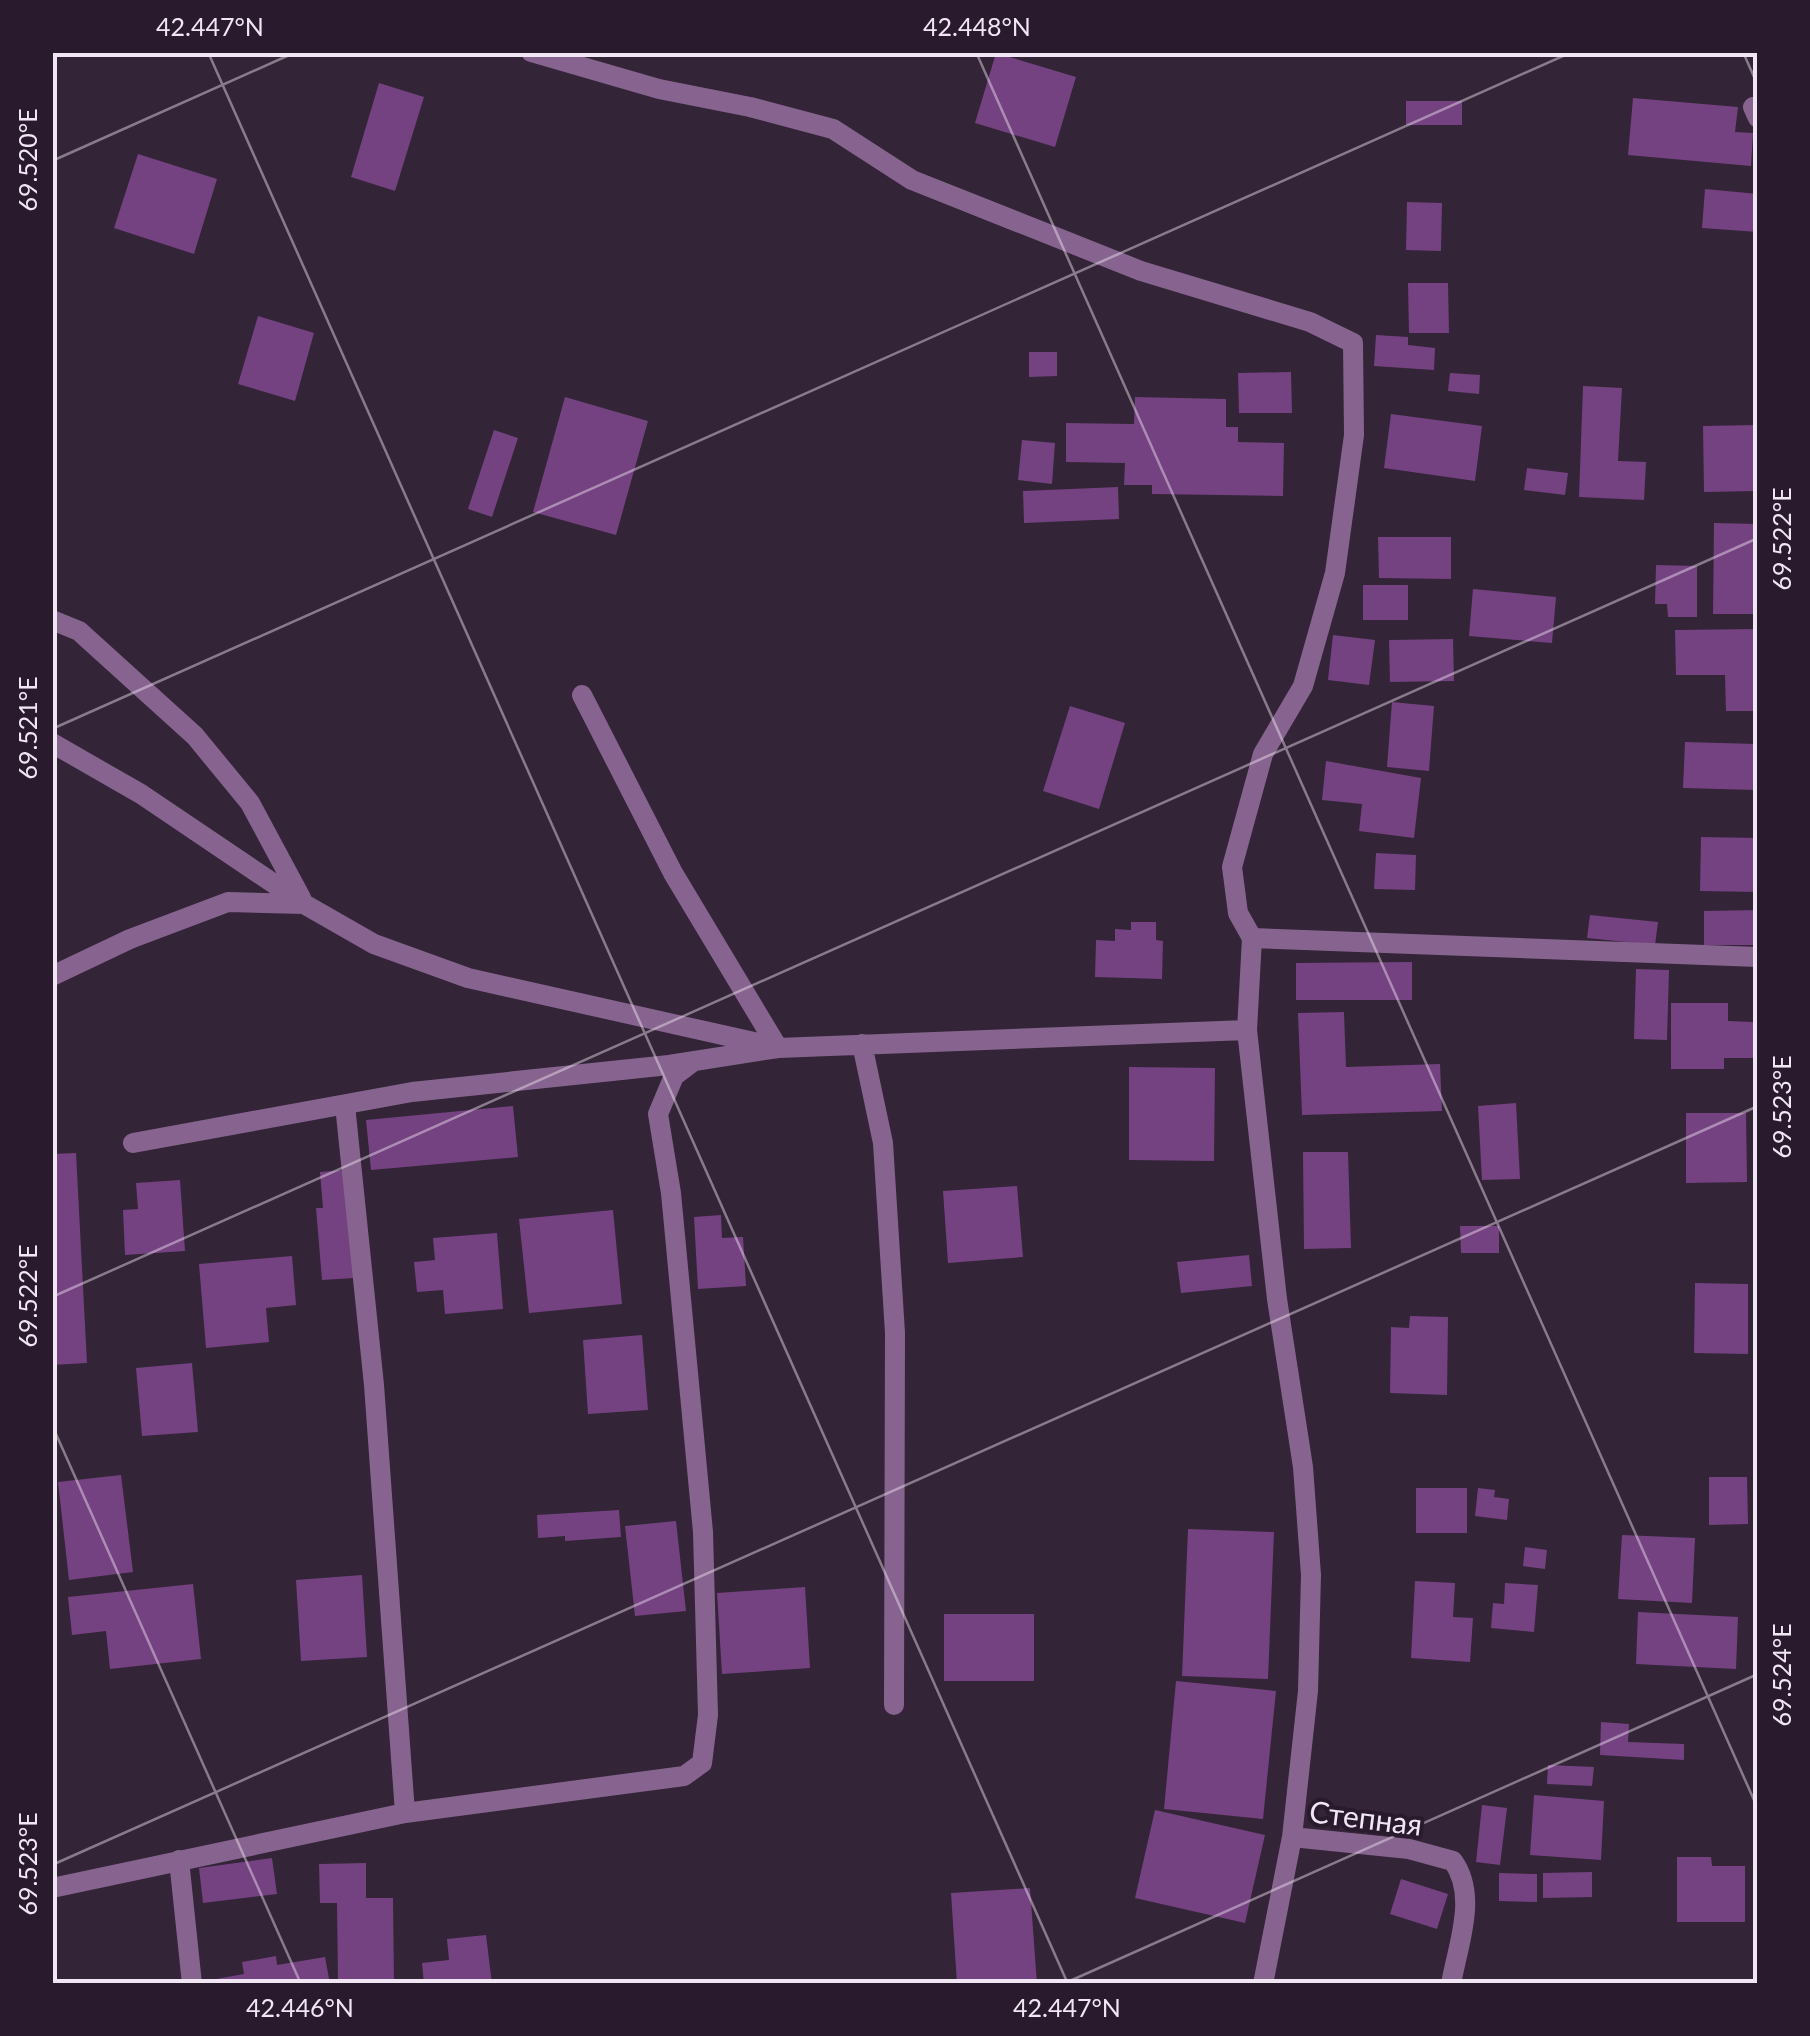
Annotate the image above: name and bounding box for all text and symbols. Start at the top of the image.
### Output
text: 42.447°N [156,11,264,41]
text: 42.448°N [923,11,1031,41]
text: 69.520°E [12,108,42,212]
text: 69.522°E [1766,487,1796,591]
text: 69.521°E [12,676,42,780]
text: 69.523°E [1766,1055,1796,1159]
text: 69.522°E [12,1244,42,1348]
text: 69.524°E [1766,1623,1796,1727]
street label: Степная [1308,1792,1424,1842]
text: 69.523°E [12,1812,42,1916]
text: 42.446°N [246,1992,354,2022]
text: 42.447°N [1013,1992,1121,2022]

